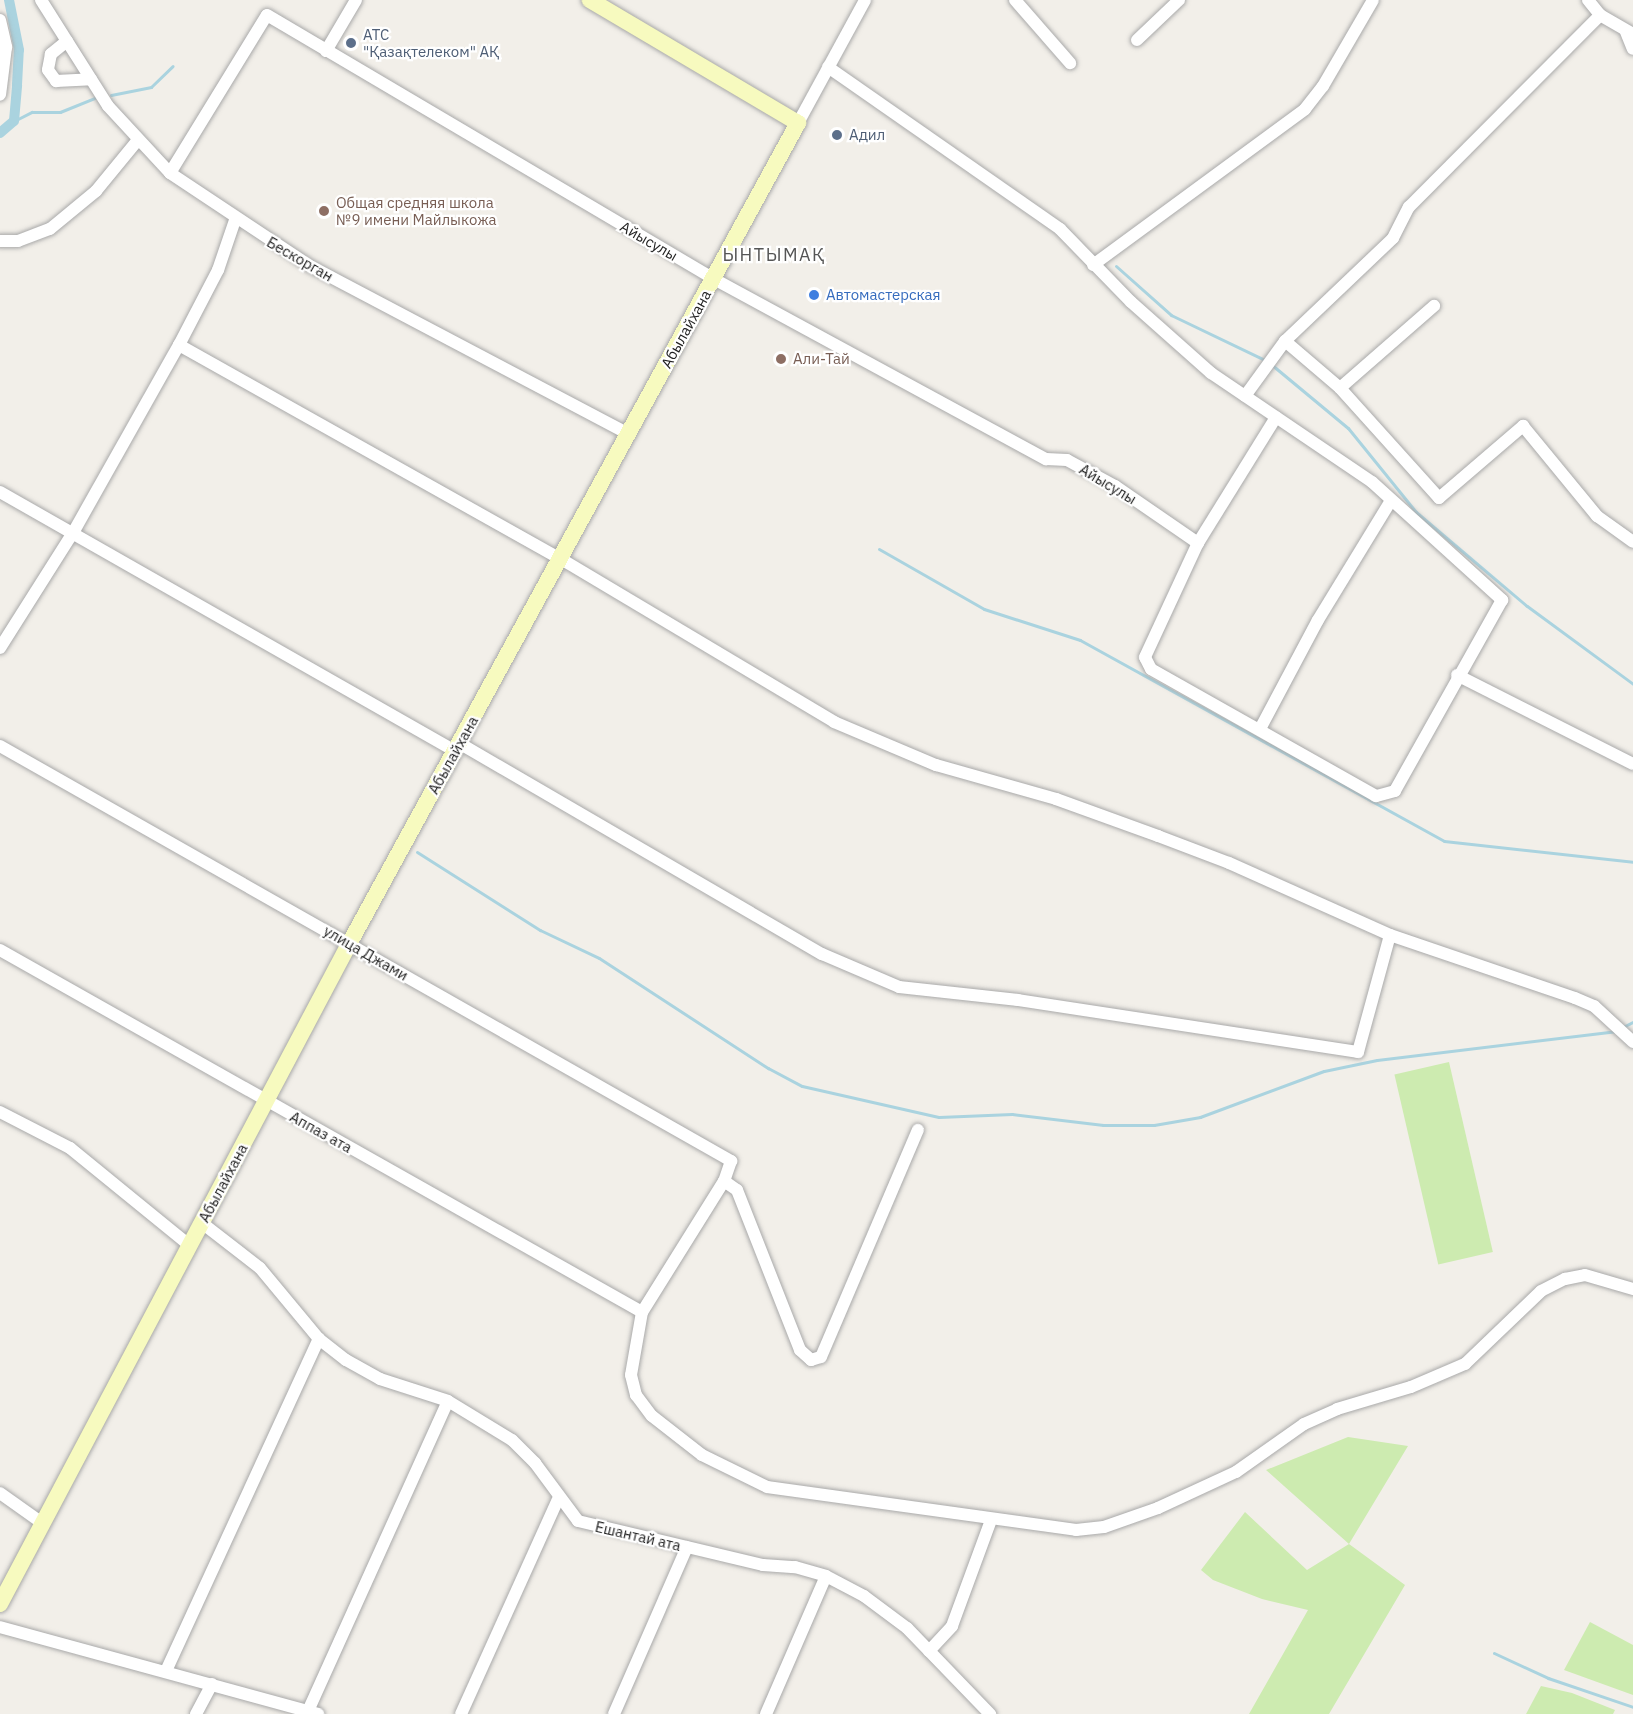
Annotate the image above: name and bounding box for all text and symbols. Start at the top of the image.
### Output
place label: АТС "Қазақтелеком" АҚ [363,25,499,60]
marker: АТС "Қазақтелеком" АҚ [344,36,358,50]
place label: Адил [849,126,885,144]
marker: Адил [830,128,844,142]
place label: Общая средняя школа №9 имени Майлыкожа [336,193,497,228]
marker: Общая средняя школа №9 имени Майлыкожа [317,204,331,218]
street label: Айысулы [617,217,681,265]
street label: Бескорган [264,233,336,285]
district label: ЫНТЫМАҚ [722,244,826,266]
place label: Автомастерская [826,286,941,304]
street label: Абылайхана [657,287,715,371]
marker: Автомастерская [807,288,821,302]
place label: Али-Тай [793,350,850,368]
marker: Али-Тай [774,352,788,366]
street label: Айысулы [1076,460,1140,508]
street label: Абылайхана [424,713,482,797]
street label: улица Джами [321,922,411,984]
street label: Аппаз ата [287,1108,355,1156]
street label: Абылайхана [195,1141,251,1225]
street label: Ешантай ата [593,1517,683,1555]

